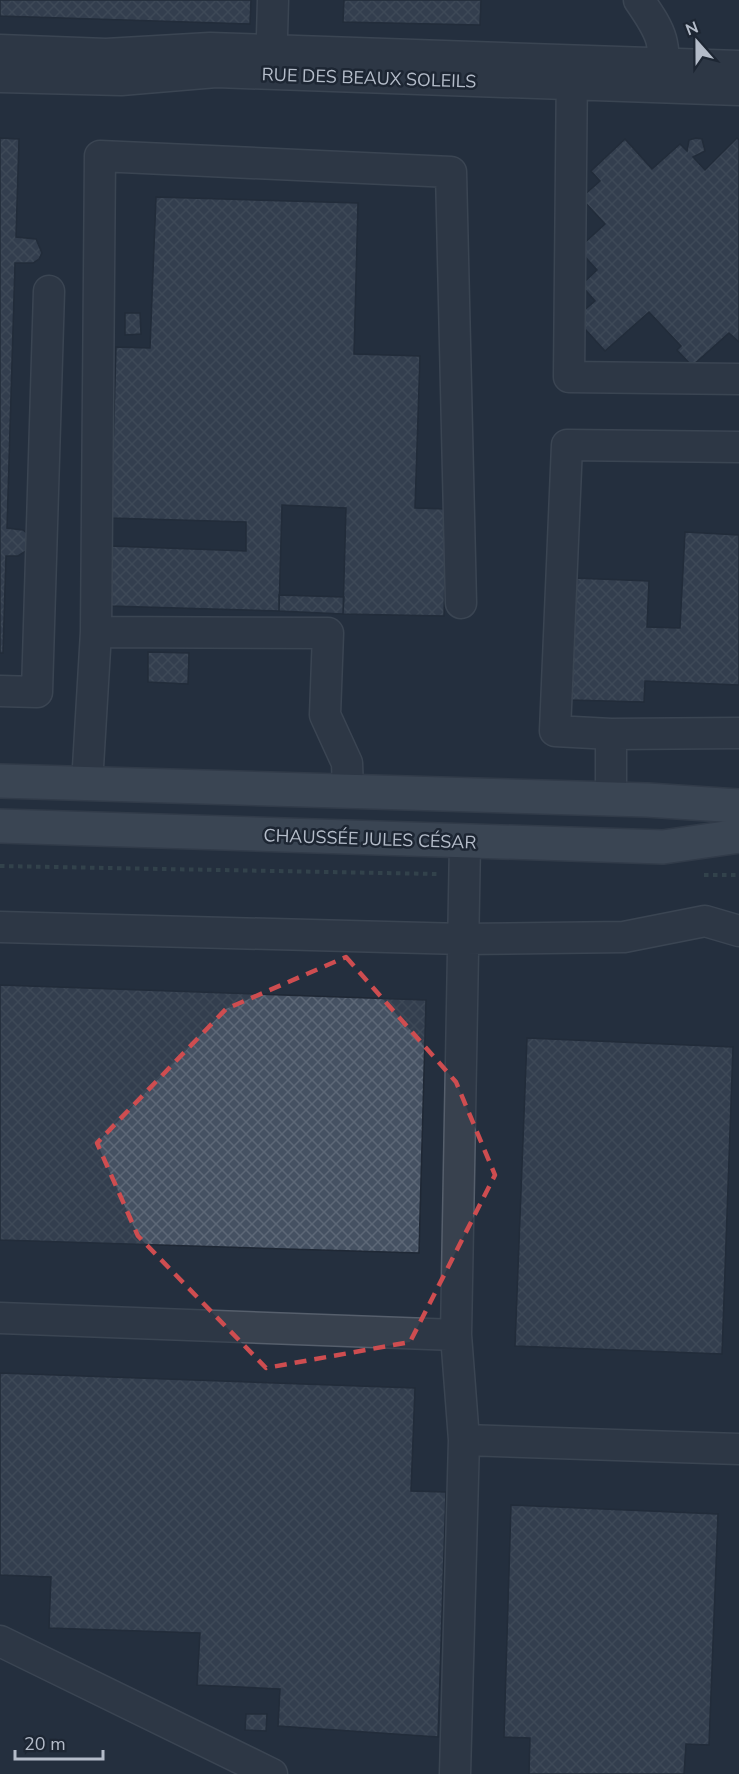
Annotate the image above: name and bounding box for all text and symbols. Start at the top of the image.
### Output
north arrow [667,12,727,72]
text: N [682,17,702,41]
street label: RUE DES BEAUX SOLEILS [261,62,477,94]
street label: CHAUSSÉE JULES CÉSAR [263,823,477,855]
scale bar [15,1723,104,1761]
text: 20 m [24,1732,66,1756]

